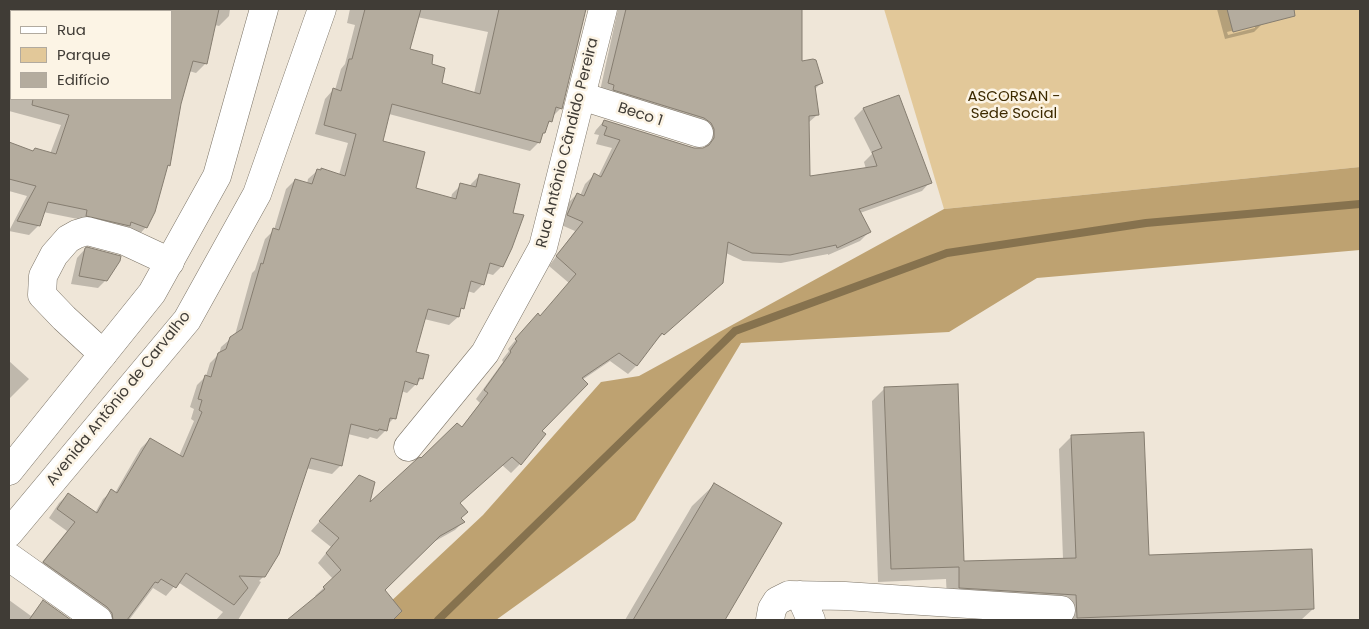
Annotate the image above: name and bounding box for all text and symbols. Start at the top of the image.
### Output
legend [10,10,172,100]
text: Rua [57,19,86,40]
street label: Rua Antônio Cândido Pereira [533,36,603,250]
text: Parque [57,44,110,65]
text: Edifício [57,69,110,90]
park label: ASCORSAN - Sede Social [967,88,1061,123]
street label: Beco 1 [615,99,665,131]
street label: Avenida Antônio de Carvalho [43,308,195,490]

